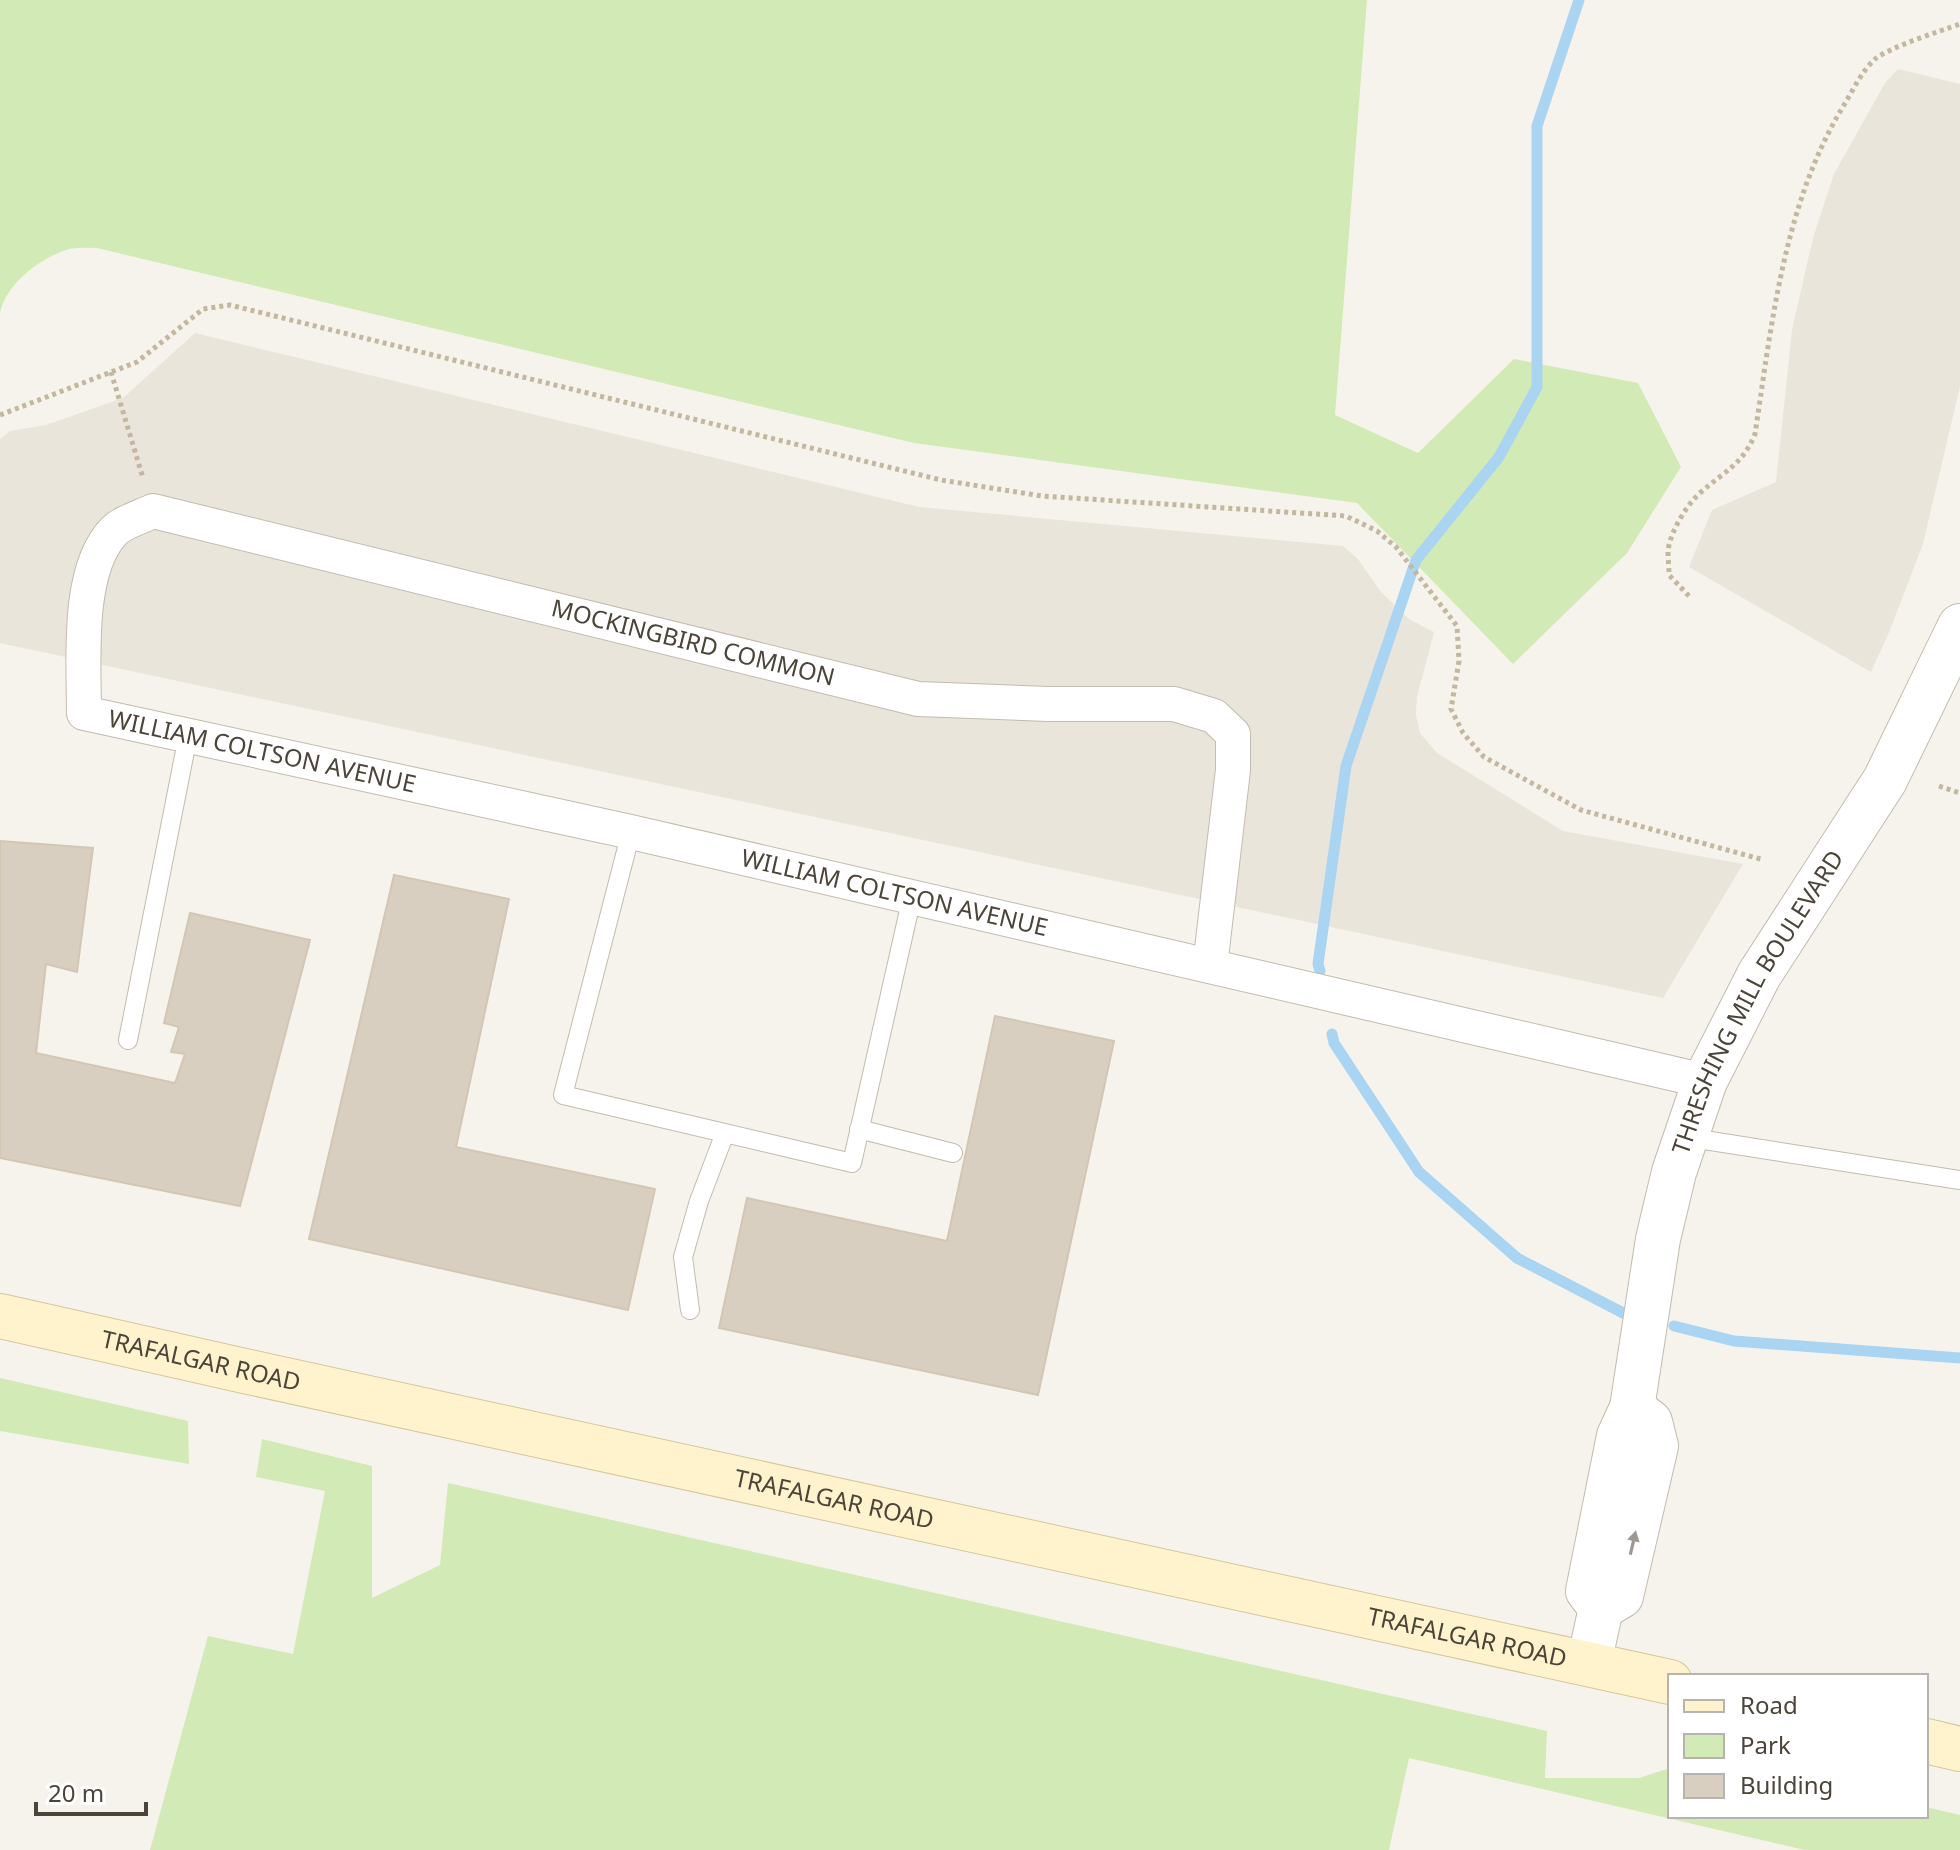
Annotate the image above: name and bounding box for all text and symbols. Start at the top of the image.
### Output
street label: MOCKINGBIRD COMMON [548,590,838,693]
street label: WILLIAM COLTSON AVENUE [106,701,419,800]
street label: WILLIAM COLTSON AVENUE [738,840,1051,943]
street label: THRESHING MILL BOULEVARD [1663,843,1850,1159]
street label: TRAFALGAR ROAD [99,1321,304,1398]
street label: TRAFALGAR ROAD [732,1460,937,1536]
one-way arrow [1627,1530,1640,1555]
street label: TRAFALGAR ROAD [1365,1599,1570,1674]
legend [1668,1674,1928,1818]
text: Road [1740,1688,1798,1721]
text: Park [1740,1728,1791,1761]
scale bar [36,1766,146,1816]
text: Building [1740,1768,1833,1801]
text: 20 m [48,1776,104,1809]

